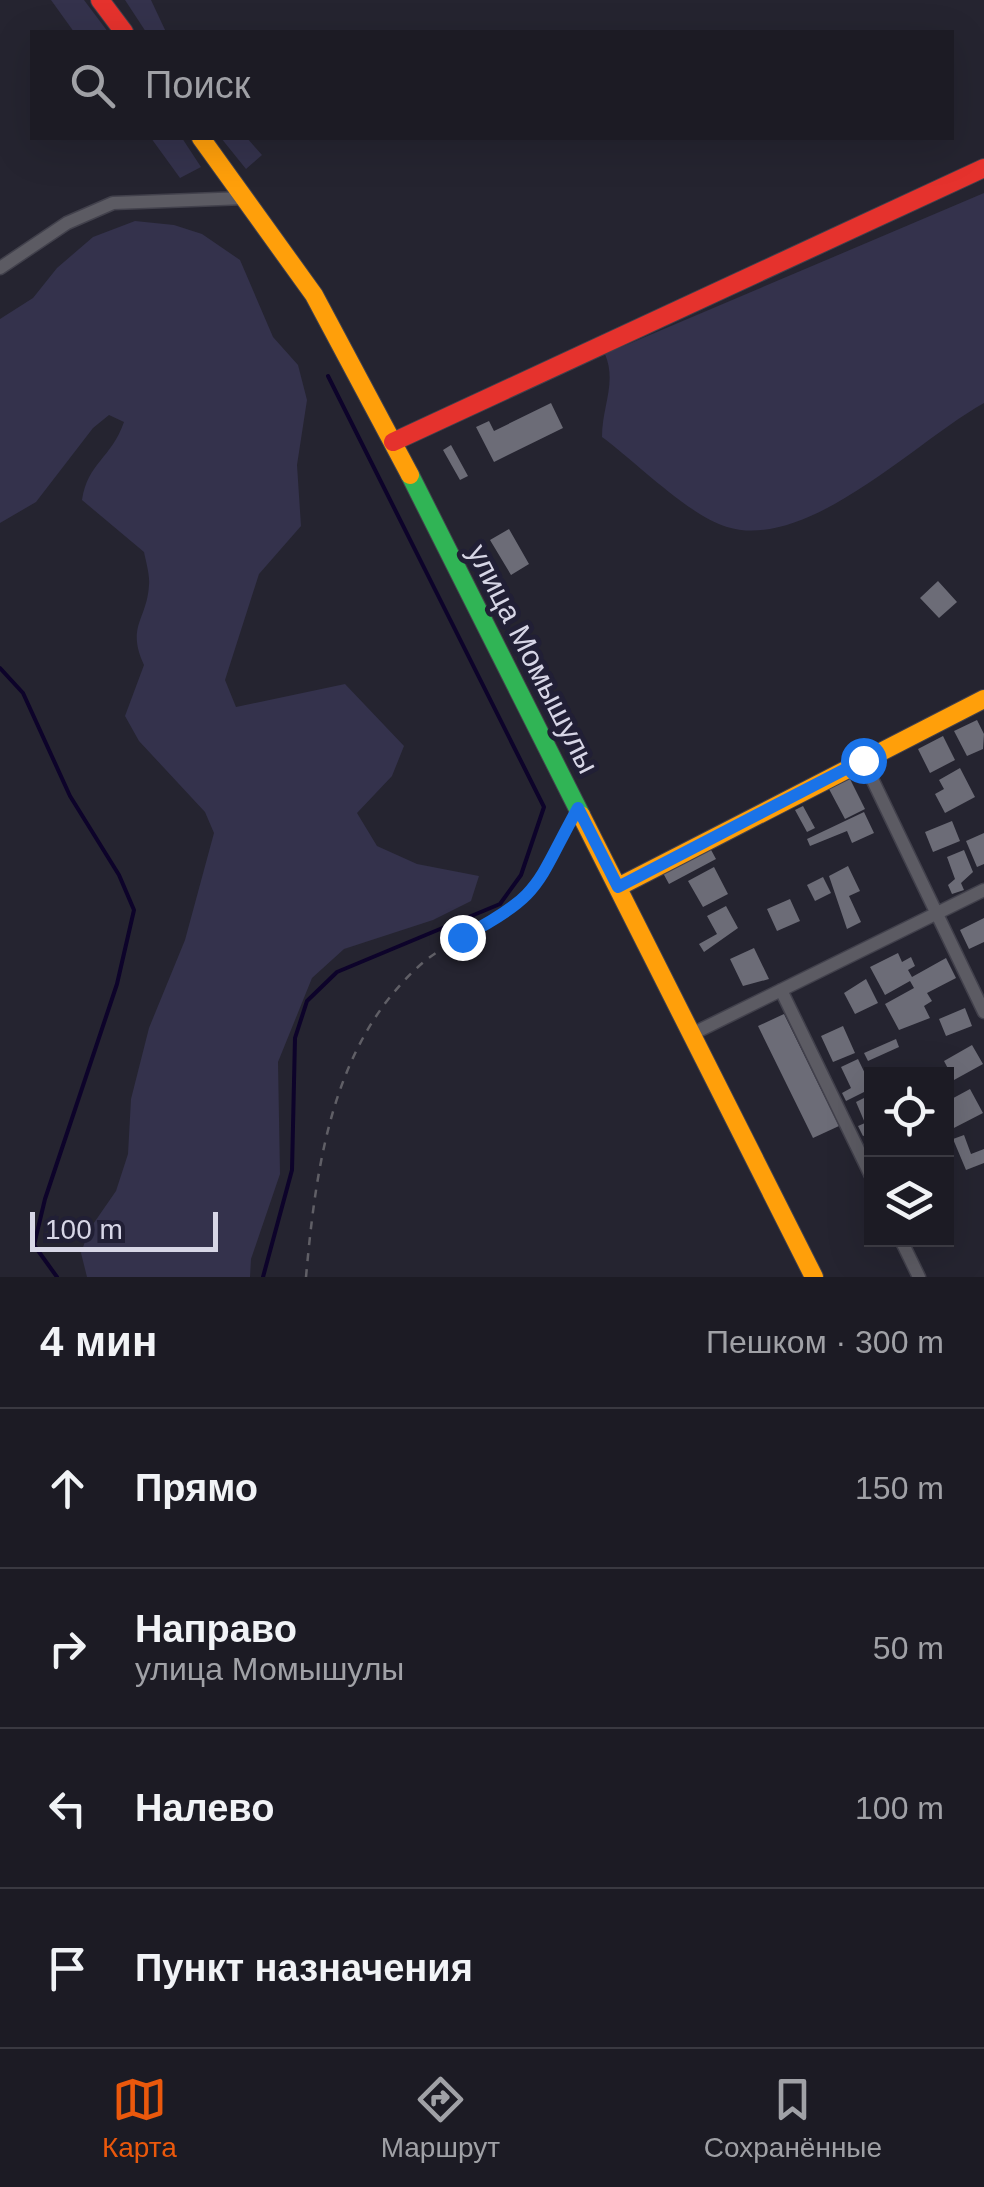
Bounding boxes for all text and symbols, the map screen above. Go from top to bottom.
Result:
search box [30,30,954,140]
icon: search [65,58,120,113]
text: Поиск [145,64,250,106]
street label: улица Момышулы [461,539,605,779]
route start [841,738,887,784]
route end [440,915,486,961]
map controls [864,1067,954,1247]
button: locate [864,1067,954,1157]
button: layers [864,1157,954,1247]
scale bar [30,1207,218,1252]
text: 100 m [45,1214,123,1245]
text: 4 мин [40,1318,157,1365]
text: Пешком · 300 m [706,1324,944,1360]
icon: ahead [40,1461,95,1516]
text: Прямо [135,1467,258,1509]
text: 150 m [855,1470,944,1506]
text: Направо [135,1608,297,1650]
icon: right [40,1621,95,1676]
text: 50 m [873,1630,944,1666]
text: улица Момышулы [135,1651,404,1687]
icon: left [40,1781,95,1836]
text: Налево [135,1787,274,1829]
text: 100 m [855,1790,944,1826]
icon: arrive [40,1941,95,1996]
text: Пункт назначения [135,1947,473,1989]
tab: Карта [102,2072,177,2164]
tab: Маршрут [381,2072,500,2164]
tab: Сохранённые [704,2072,882,2164]

